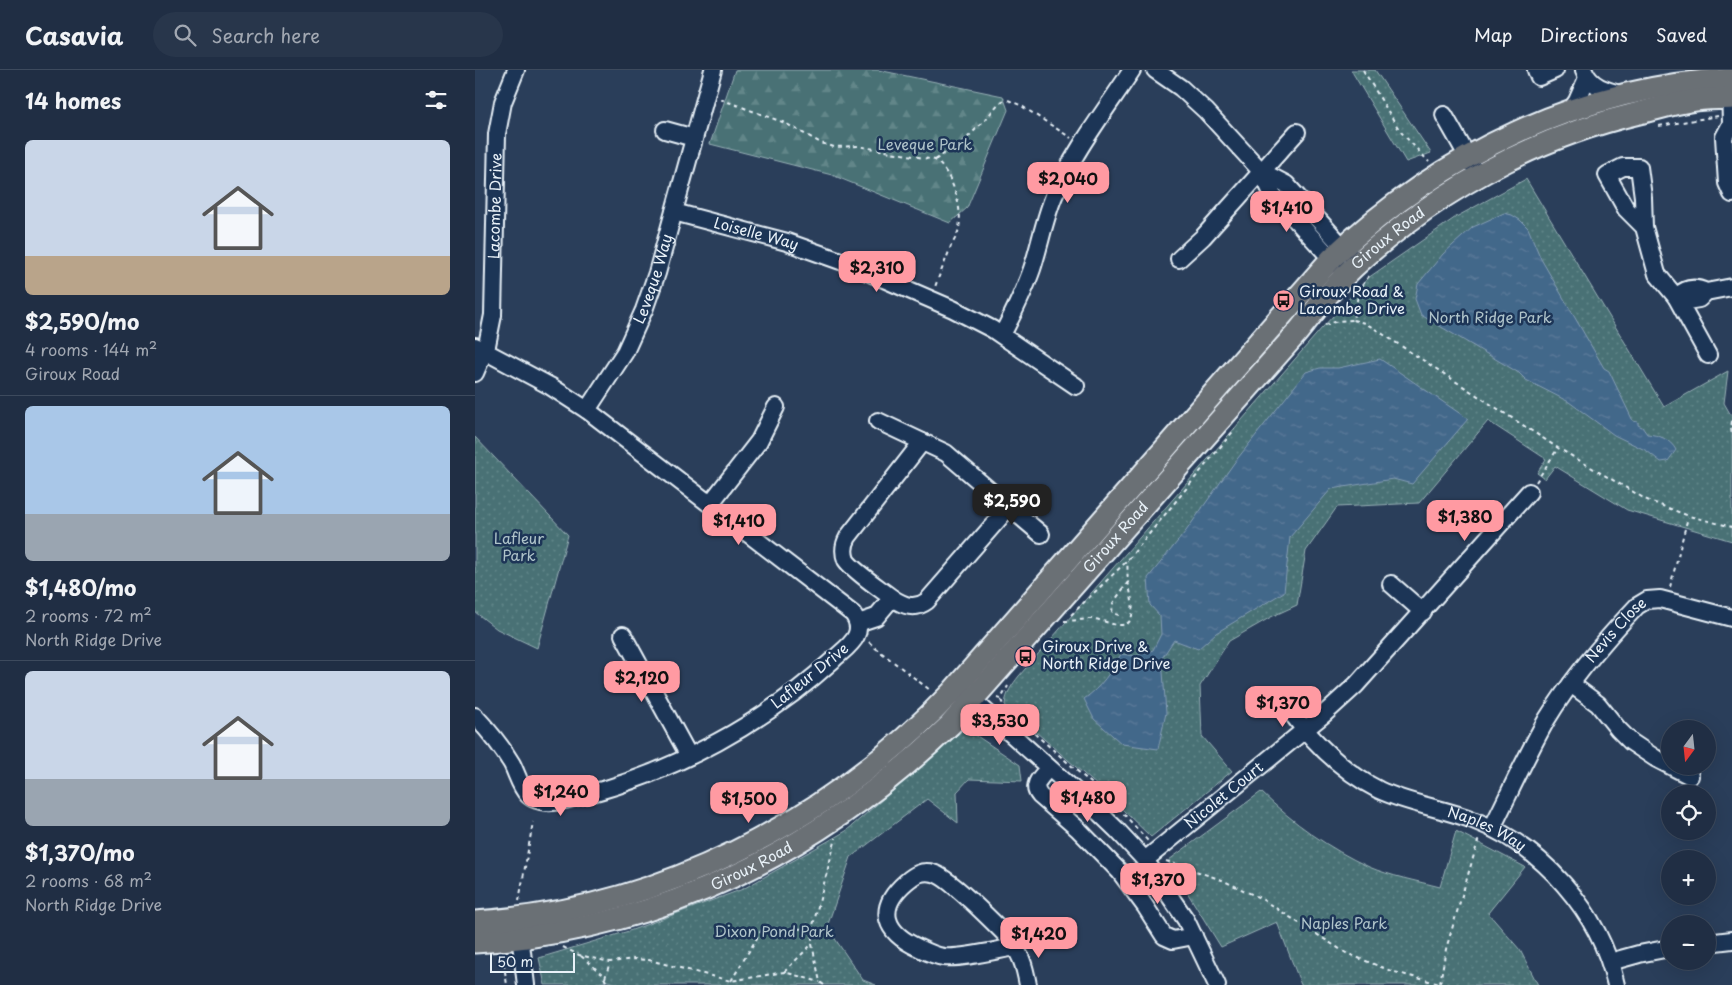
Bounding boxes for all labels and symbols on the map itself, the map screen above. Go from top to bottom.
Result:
park label: Leveque Park [878,132,972,155]
street label: Lacombe Drive [481,153,507,259]
pin: $2,040 [1027,162,1109,204]
pin: $1,410 [1246,190,1328,233]
street label: Giroux Road [1345,200,1429,274]
street label: Loiselle Way [711,210,802,255]
street label: Leveque Way [626,231,677,327]
pin: $2,310 [836,250,918,293]
place label: Giroux Road & Lacombe Drive [1299,279,1405,319]
bus stop icon: Giroux Road & Lacombe Drive [1271,289,1295,313]
park label: North Ridge Park [1428,305,1552,328]
pin: $2,590 [971,484,1053,526]
street label: Giroux Road [1077,495,1153,578]
pin: $1,380 [1424,500,1506,542]
pin: $1,410 [698,504,780,546]
park label: Lafleur Park [494,526,544,566]
street label: Nevis Close [1579,590,1650,667]
place label: Giroux Drive & North Ridge Drive [1042,634,1171,674]
street label: Lafleur Drive [765,636,853,713]
bus stop icon: Giroux Drive & North Ridge Drive [1014,644,1038,668]
pin: $2,120 [601,660,683,703]
pin: $1,370 [1242,686,1324,728]
pin: $3,530 [959,704,1041,746]
north arrow [1661,720,1716,775]
street label: Nicolet Court [1179,755,1268,834]
pin: $1,240 [520,774,602,817]
pin: $1,480 [1047,780,1129,823]
pin: $1,500 [708,782,790,824]
street label: Naples Way [1445,799,1532,856]
street label: Giroux Road [706,835,796,895]
pin: $1,370 [1117,862,1199,905]
park label: Naples Park [1301,911,1387,934]
pin: $1,420 [998,916,1080,959]
park label: Dixon Pond Park [714,919,834,942]
scale bar [490,950,575,973]

